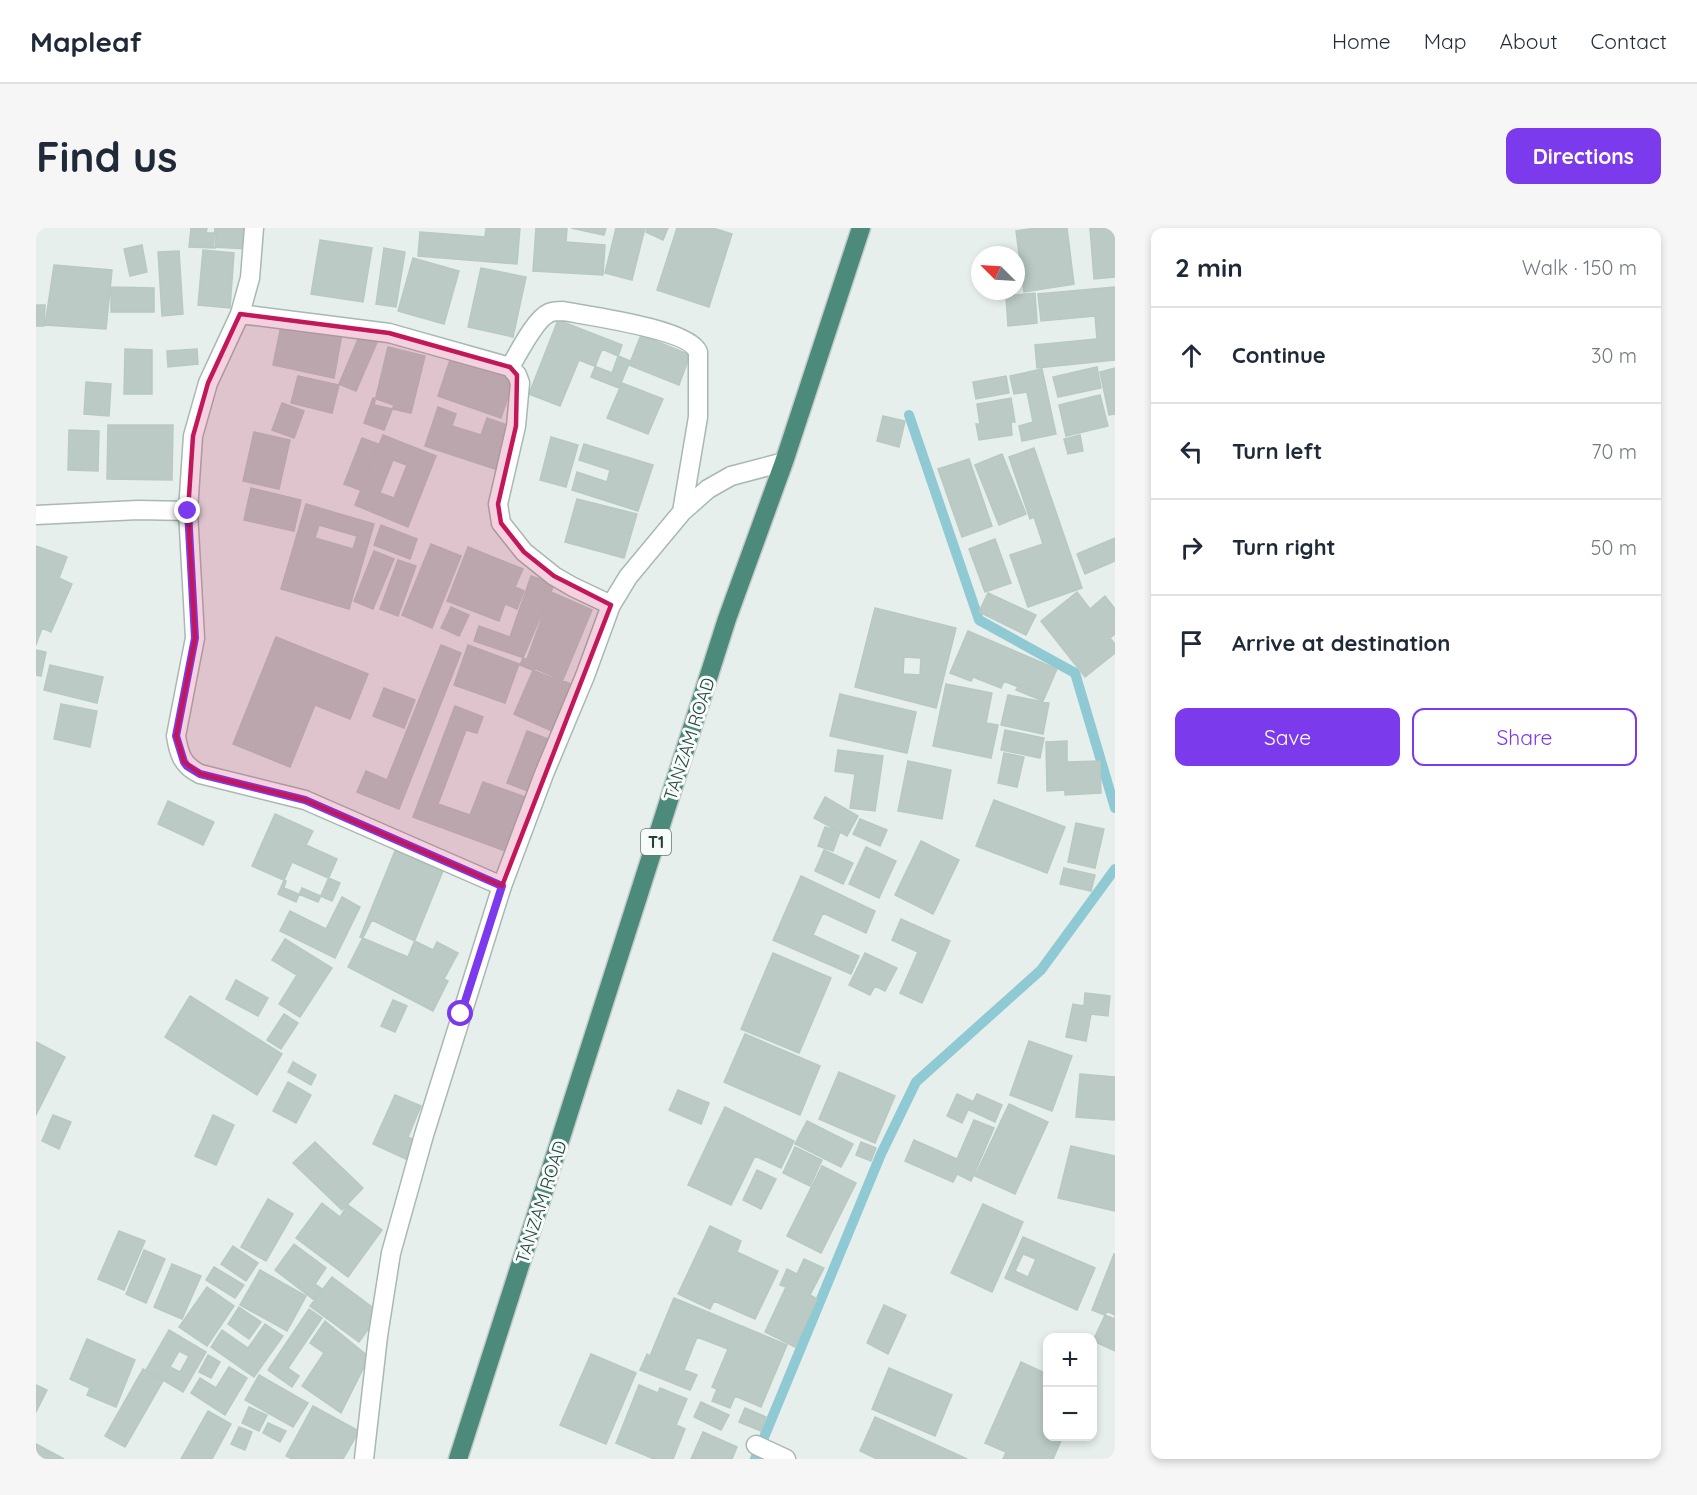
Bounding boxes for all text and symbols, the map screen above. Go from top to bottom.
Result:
text: Mapleaf [30,24,142,59]
text: Home [1332,28,1391,54]
text: Map [1424,28,1467,54]
text: About [1500,28,1558,54]
text: Contact [1591,28,1667,54]
button: Directions [1506,128,1661,184]
text: Find us [36,130,178,183]
north arrow [971,246,1025,300]
text: 2 min [1175,251,1243,284]
text: Walk · 150 m [1522,255,1637,280]
icon: ahead [1175,339,1208,372]
text: Continue [1232,341,1326,369]
text: 30 m [1591,343,1637,368]
icon: left [1175,435,1208,468]
text: Turn left [1232,437,1322,465]
text: 70 m [1591,439,1637,464]
route end [174,497,200,523]
icon: right [1175,531,1208,564]
text: Turn right [1232,533,1336,561]
text: 50 m [1591,535,1637,560]
icon: arrive [1175,627,1208,660]
text: Arrive at destination [1232,629,1450,657]
street label: TANZAM ROAD [658,675,720,803]
button: Save [1175,708,1400,766]
button: Share [1412,708,1637,766]
road number: T1 [641,829,671,855]
route start [447,1000,473,1026]
street label: TANZAM ROAD [510,1138,572,1266]
map controls [1043,1333,1097,1441]
button: + [1043,1333,1097,1387]
button: − [1043,1387,1097,1441]

